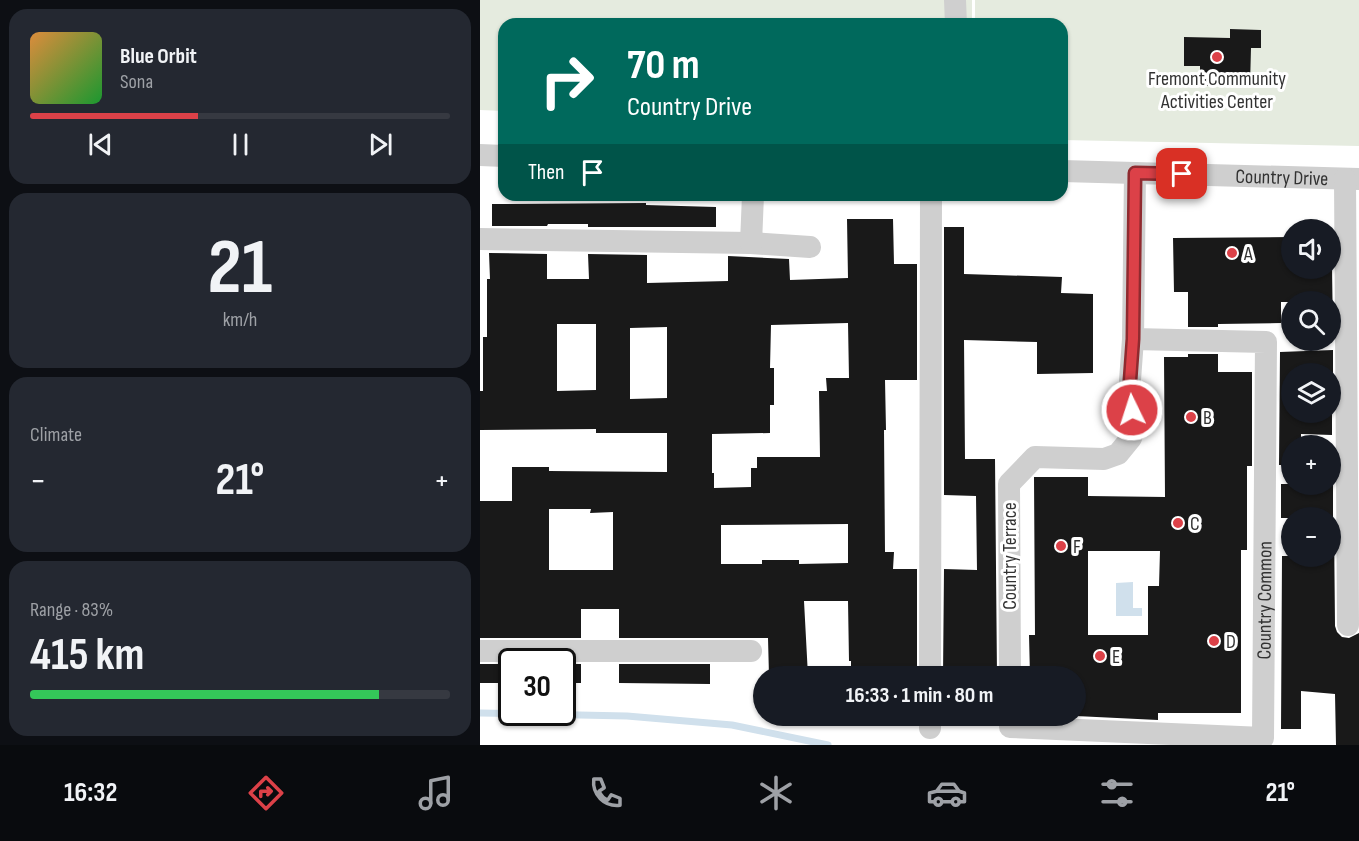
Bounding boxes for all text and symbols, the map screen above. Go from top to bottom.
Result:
text: 70 m [627,40,700,91]
icon: right [528,42,606,120]
text: Blue Orbit [120,43,197,70]
marker: Fremont Community Activities Center [1210,50,1224,64]
place label: Fremont Community Activities Center [1148,67,1286,114]
text: Sona [120,70,153,94]
text: Country Drive [627,91,752,123]
icon: previous [84,128,117,161]
icon: pause [224,128,257,161]
icon: next [364,128,397,161]
pin [1156,148,1207,199]
icon: arrive [576,156,609,189]
icon: arrive [1165,157,1198,190]
text: Then [528,159,564,186]
street label: Country Drive [1235,165,1329,191]
map controls [1281,219,1341,567]
button: sound [1281,219,1341,279]
text: 21 [208,222,272,315]
place label: A [1243,242,1253,266]
marker: A [1225,246,1239,260]
button: search [1281,291,1341,351]
text: km/h [223,308,257,332]
button: layers [1281,363,1341,423]
position arrow [1100,378,1164,442]
place label: B [1203,406,1212,430]
marker: B [1184,410,1198,424]
text: Climate [30,423,82,447]
button: + [1281,435,1341,495]
text: 21° [216,453,264,508]
text: − [30,461,46,501]
text: + [434,461,450,501]
street label: Country Terrace [998,502,1022,610]
button: − [1281,507,1341,567]
place label: C [1190,512,1200,536]
marker: C [1171,516,1185,530]
place label: F [1073,535,1081,559]
marker: F [1054,539,1068,553]
street label: Country Common [1253,541,1277,659]
text: Range · 83% [30,598,113,622]
text: 415 km [30,628,144,683]
place label: D [1226,630,1236,654]
marker: D [1207,634,1221,648]
place label: E [1112,645,1120,669]
speed limit sign: 30 [498,648,576,726]
marker: E [1093,649,1107,663]
text: 16:33 · 1 min · 80 m [846,682,993,709]
icon: directions [245,772,287,814]
icon: music [415,772,457,814]
icon: phone [585,772,627,814]
icon: climate [755,772,797,814]
icon: car [926,772,968,814]
icon: filters [1096,772,1138,814]
text: 16:32 [64,777,117,809]
text: 21° [1266,777,1295,809]

